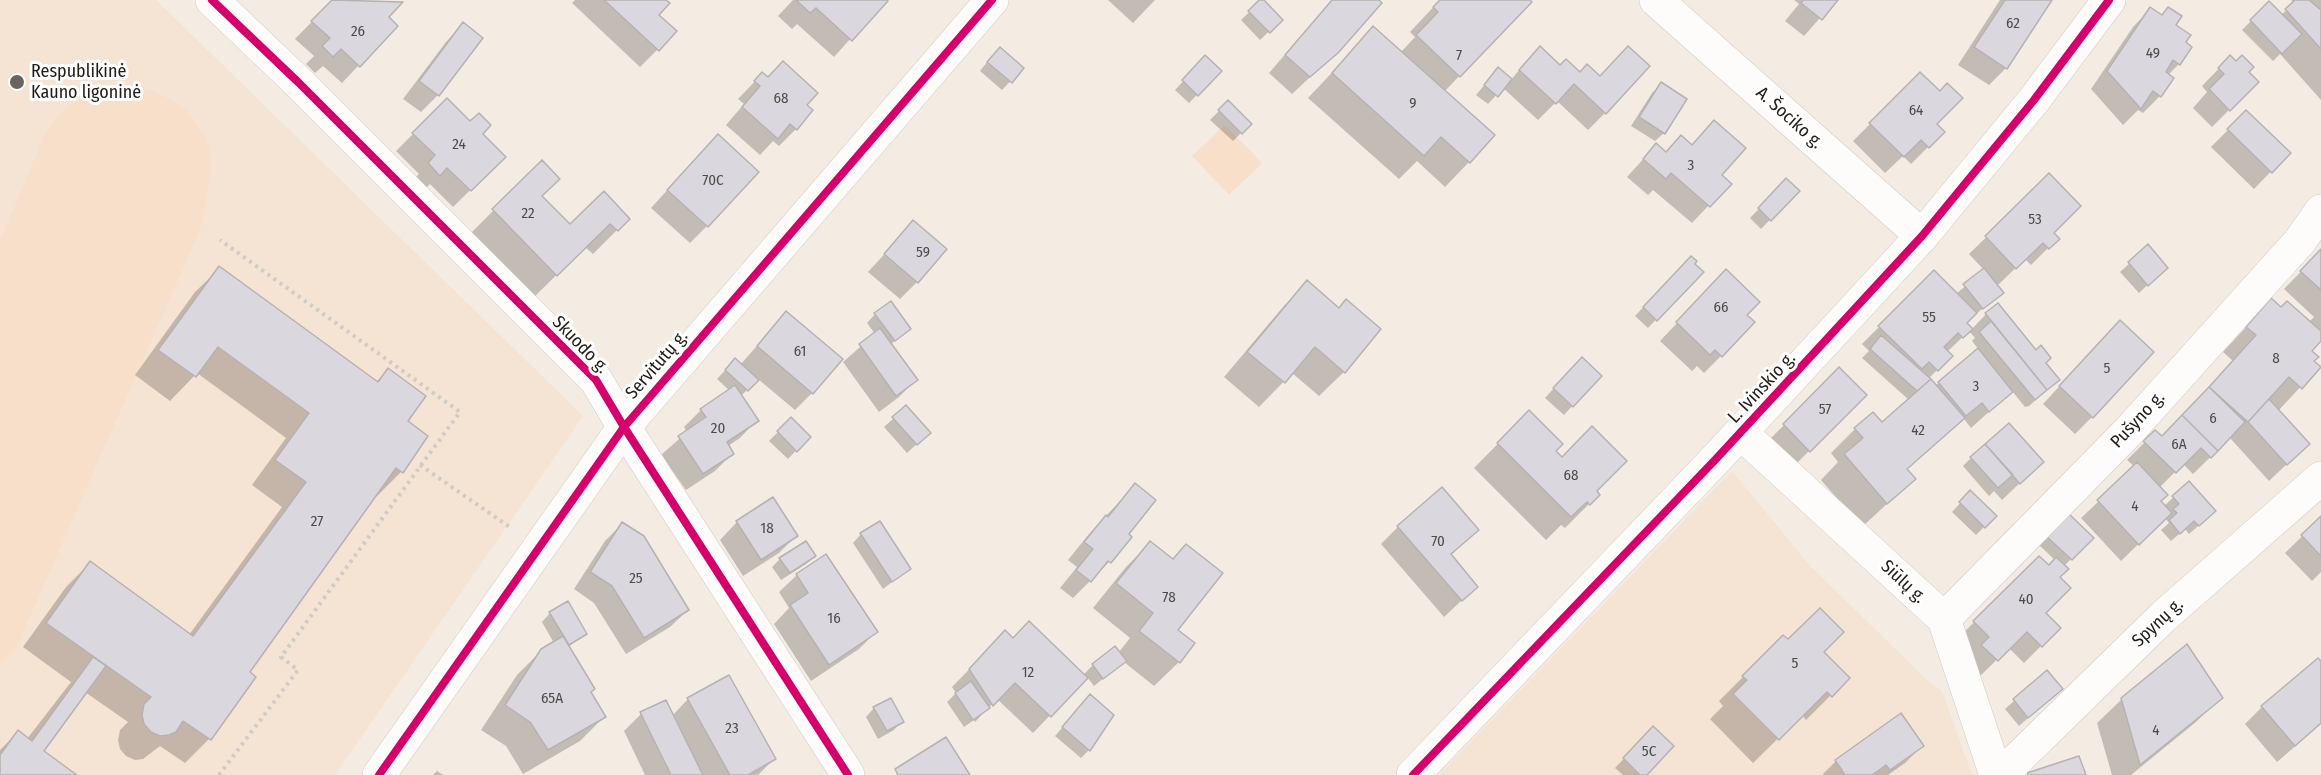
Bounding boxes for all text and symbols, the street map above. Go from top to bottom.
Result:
house number: 62 [2006,15,2020,33]
house number: 26 [351,23,365,41]
house number: 49 [2146,45,2160,63]
house number: 7 [1456,47,1462,65]
place label: Respublikinė Kauno ligoninė [31,61,141,104]
marker: Respublikinė Kauno ligoninė [8,73,26,91]
street label: A. Šociko g. [1751,82,1827,154]
house number: 68 [774,90,788,108]
house number: 9 [1409,95,1417,113]
house number: 64 [1909,102,1923,120]
house number: 24 [452,136,466,154]
house number: 3 [1688,157,1694,175]
house number: 70C [702,172,724,190]
house number: 22 [521,205,535,223]
house number: 53 [2028,211,2042,229]
house number: 59 [916,244,930,262]
house number: 66 [1714,299,1728,317]
house number: 55 [1922,309,1936,327]
street label: Skuodo g. [547,312,613,378]
street label: Servitutų g. [621,326,693,404]
house number: 61 [794,343,806,361]
street label: L. Ivinskio g. [1724,348,1800,428]
house number: 8 [2272,350,2280,368]
house number: 5 [2104,360,2110,378]
house number: 3 [1973,378,1979,396]
street label: Pušyno g. [2106,387,2170,453]
house number: 57 [1819,401,1831,419]
house number: 6 [2209,410,2217,428]
house number: 20 [711,420,725,438]
house number: 42 [1911,422,1925,440]
house number: 6A [2171,436,2187,454]
house number: 68 [1564,467,1578,485]
house number: 4 [2131,498,2139,516]
house number: 27 [311,513,323,531]
house number: 18 [760,520,774,538]
house number: 70 [1431,533,1445,551]
street label: Siūlų g. [1876,556,1930,608]
house number: 25 [629,570,643,588]
house number: 78 [1162,589,1176,607]
house number: 40 [2018,591,2034,609]
street label: Spynų g. [2128,594,2188,652]
house number: 16 [827,610,841,628]
house number: 5 [1792,655,1798,673]
house number: 12 [1022,664,1034,682]
house number: 65A [541,690,563,708]
house number: 23 [725,720,739,738]
house number: 4 [2152,722,2160,740]
house number: 5C [1642,743,1656,761]

